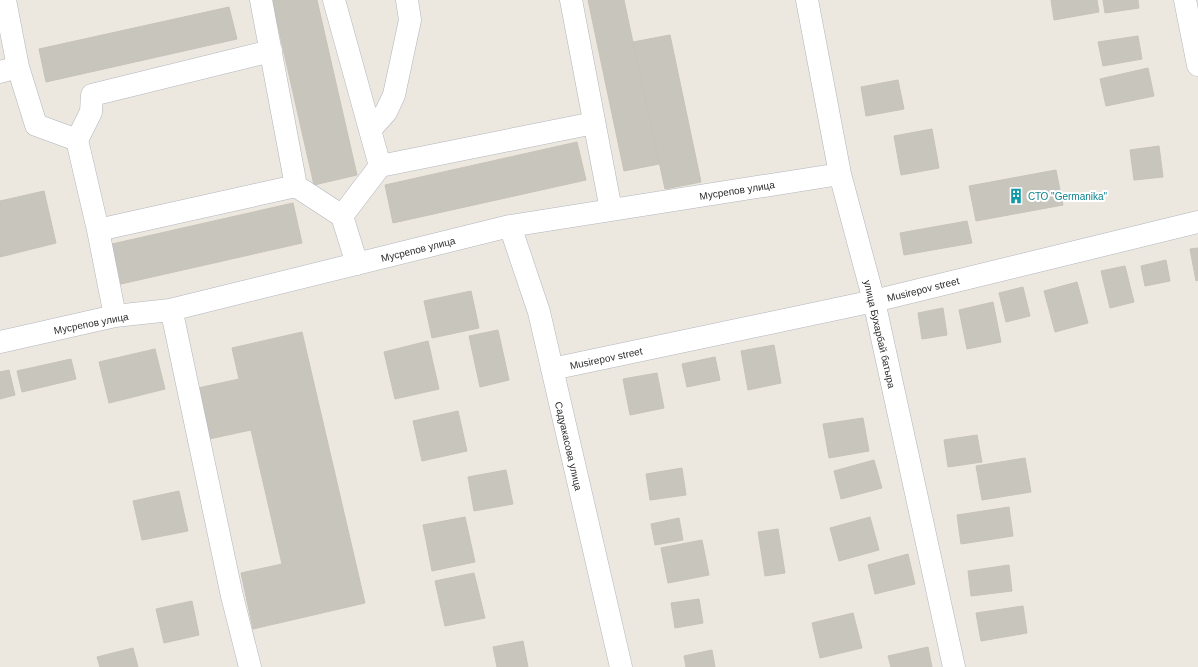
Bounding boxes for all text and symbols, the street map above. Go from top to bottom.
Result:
street label: Мусрепов улица [699,179,776,202]
building icon: СТО "Germanika" [1007,187,1025,205]
place label: СТО "Germanika" [1028,191,1108,202]
street label: Мусрепов улица [380,235,457,264]
street label: Musirepov street [886,275,961,304]
street label: улица Бухарбай батыра [862,279,897,390]
street label: Мусрепов улица [53,311,130,336]
street label: Musirepov street [569,345,644,372]
street label: Садуакасова улица [553,401,584,492]

